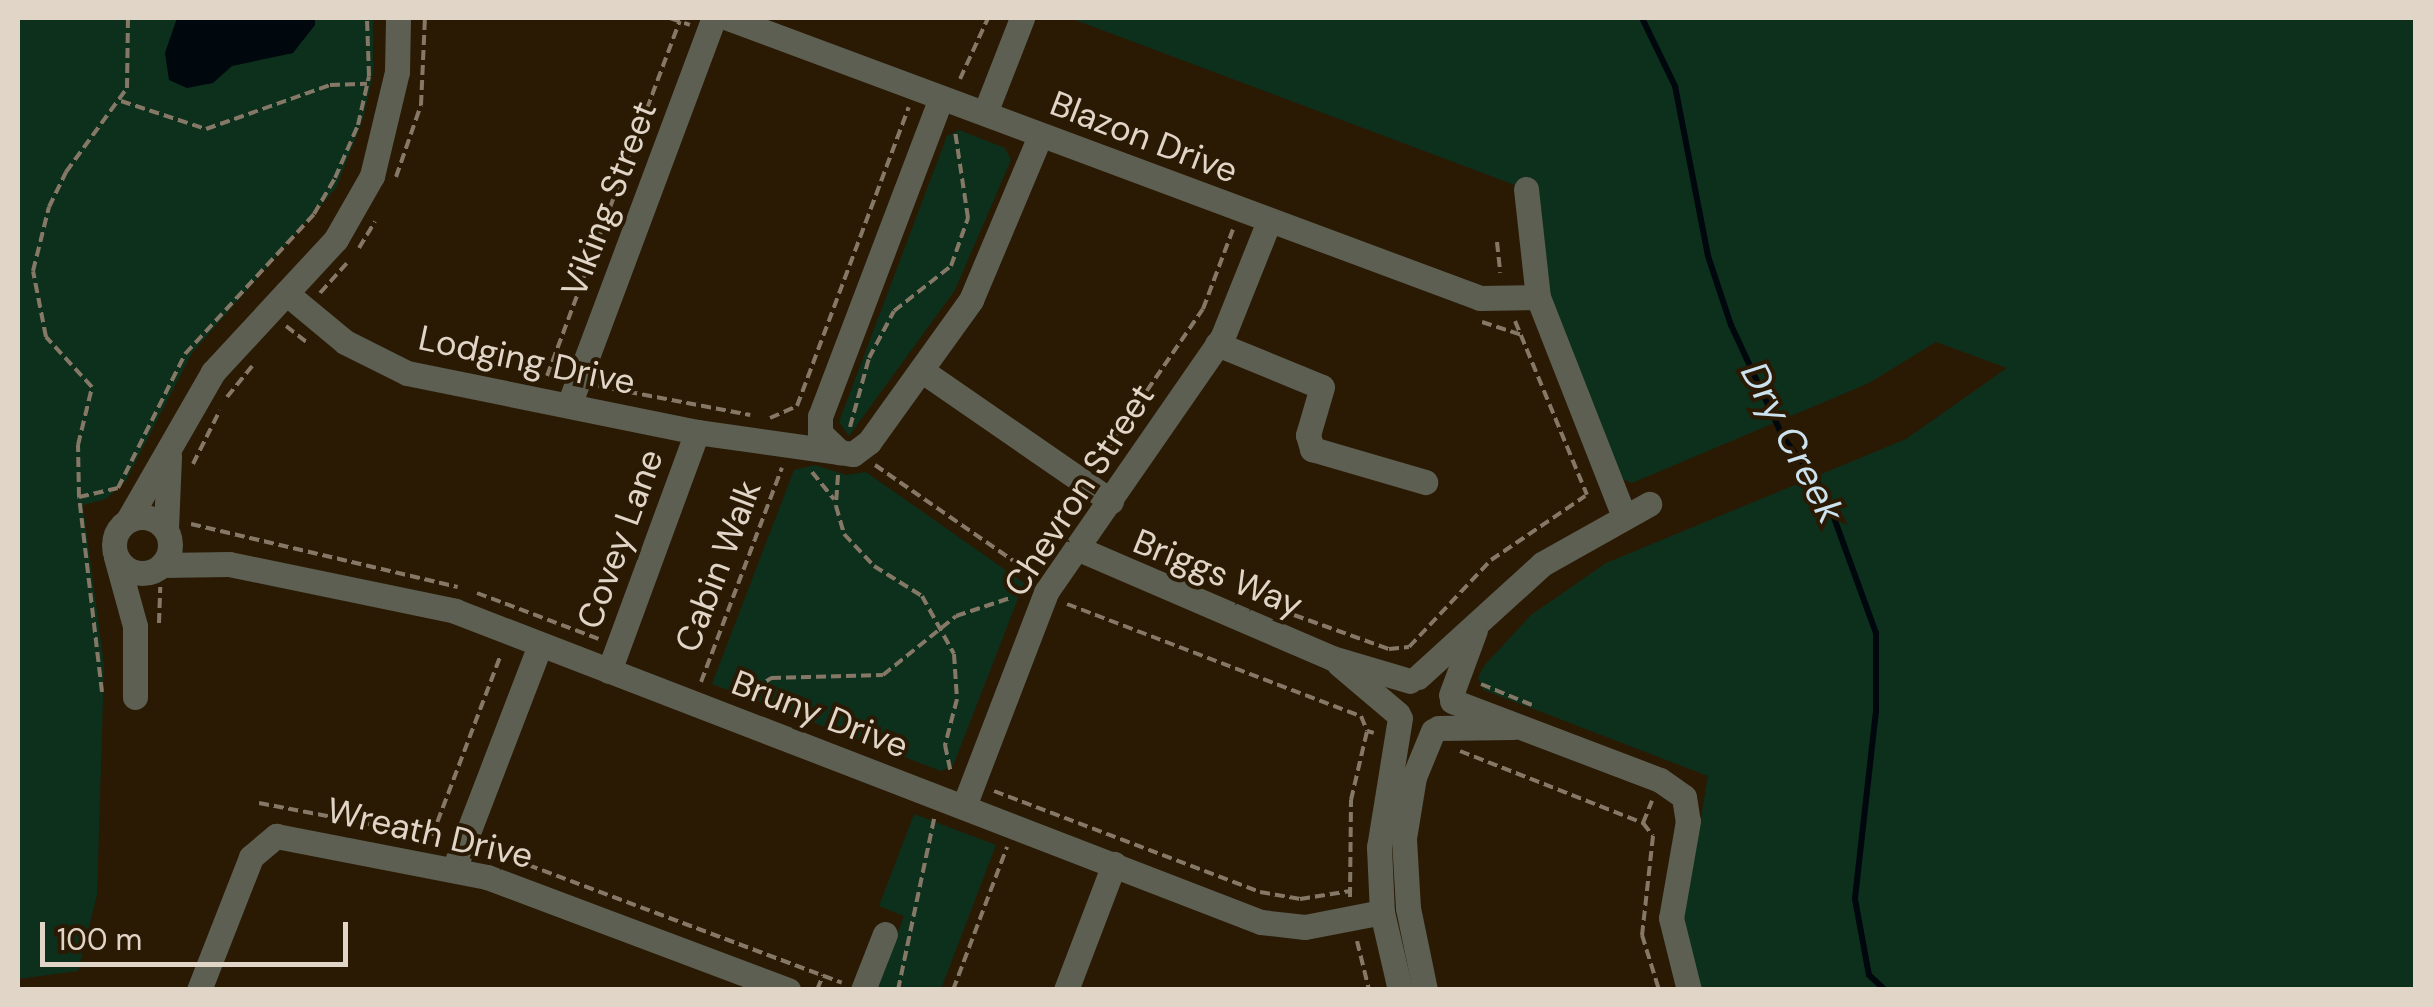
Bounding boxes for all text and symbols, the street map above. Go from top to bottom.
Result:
street label: Blazon Drive [1045,82,1243,192]
street label: Viking Street [552,95,666,303]
street label: Lodging Drive [415,317,639,403]
water label: Dry Creek [1731,355,1853,531]
street label: Chevron Street [995,376,1163,604]
street label: Covey Lane [568,444,672,634]
street label: Cabin Walk [666,474,770,658]
street label: Briggs Way [1127,520,1309,626]
street label: Bruny Drive [726,661,914,767]
street label: Wreath Drive [323,789,537,877]
scale bar [45,902,352,964]
text: 100 m [57,920,142,959]

